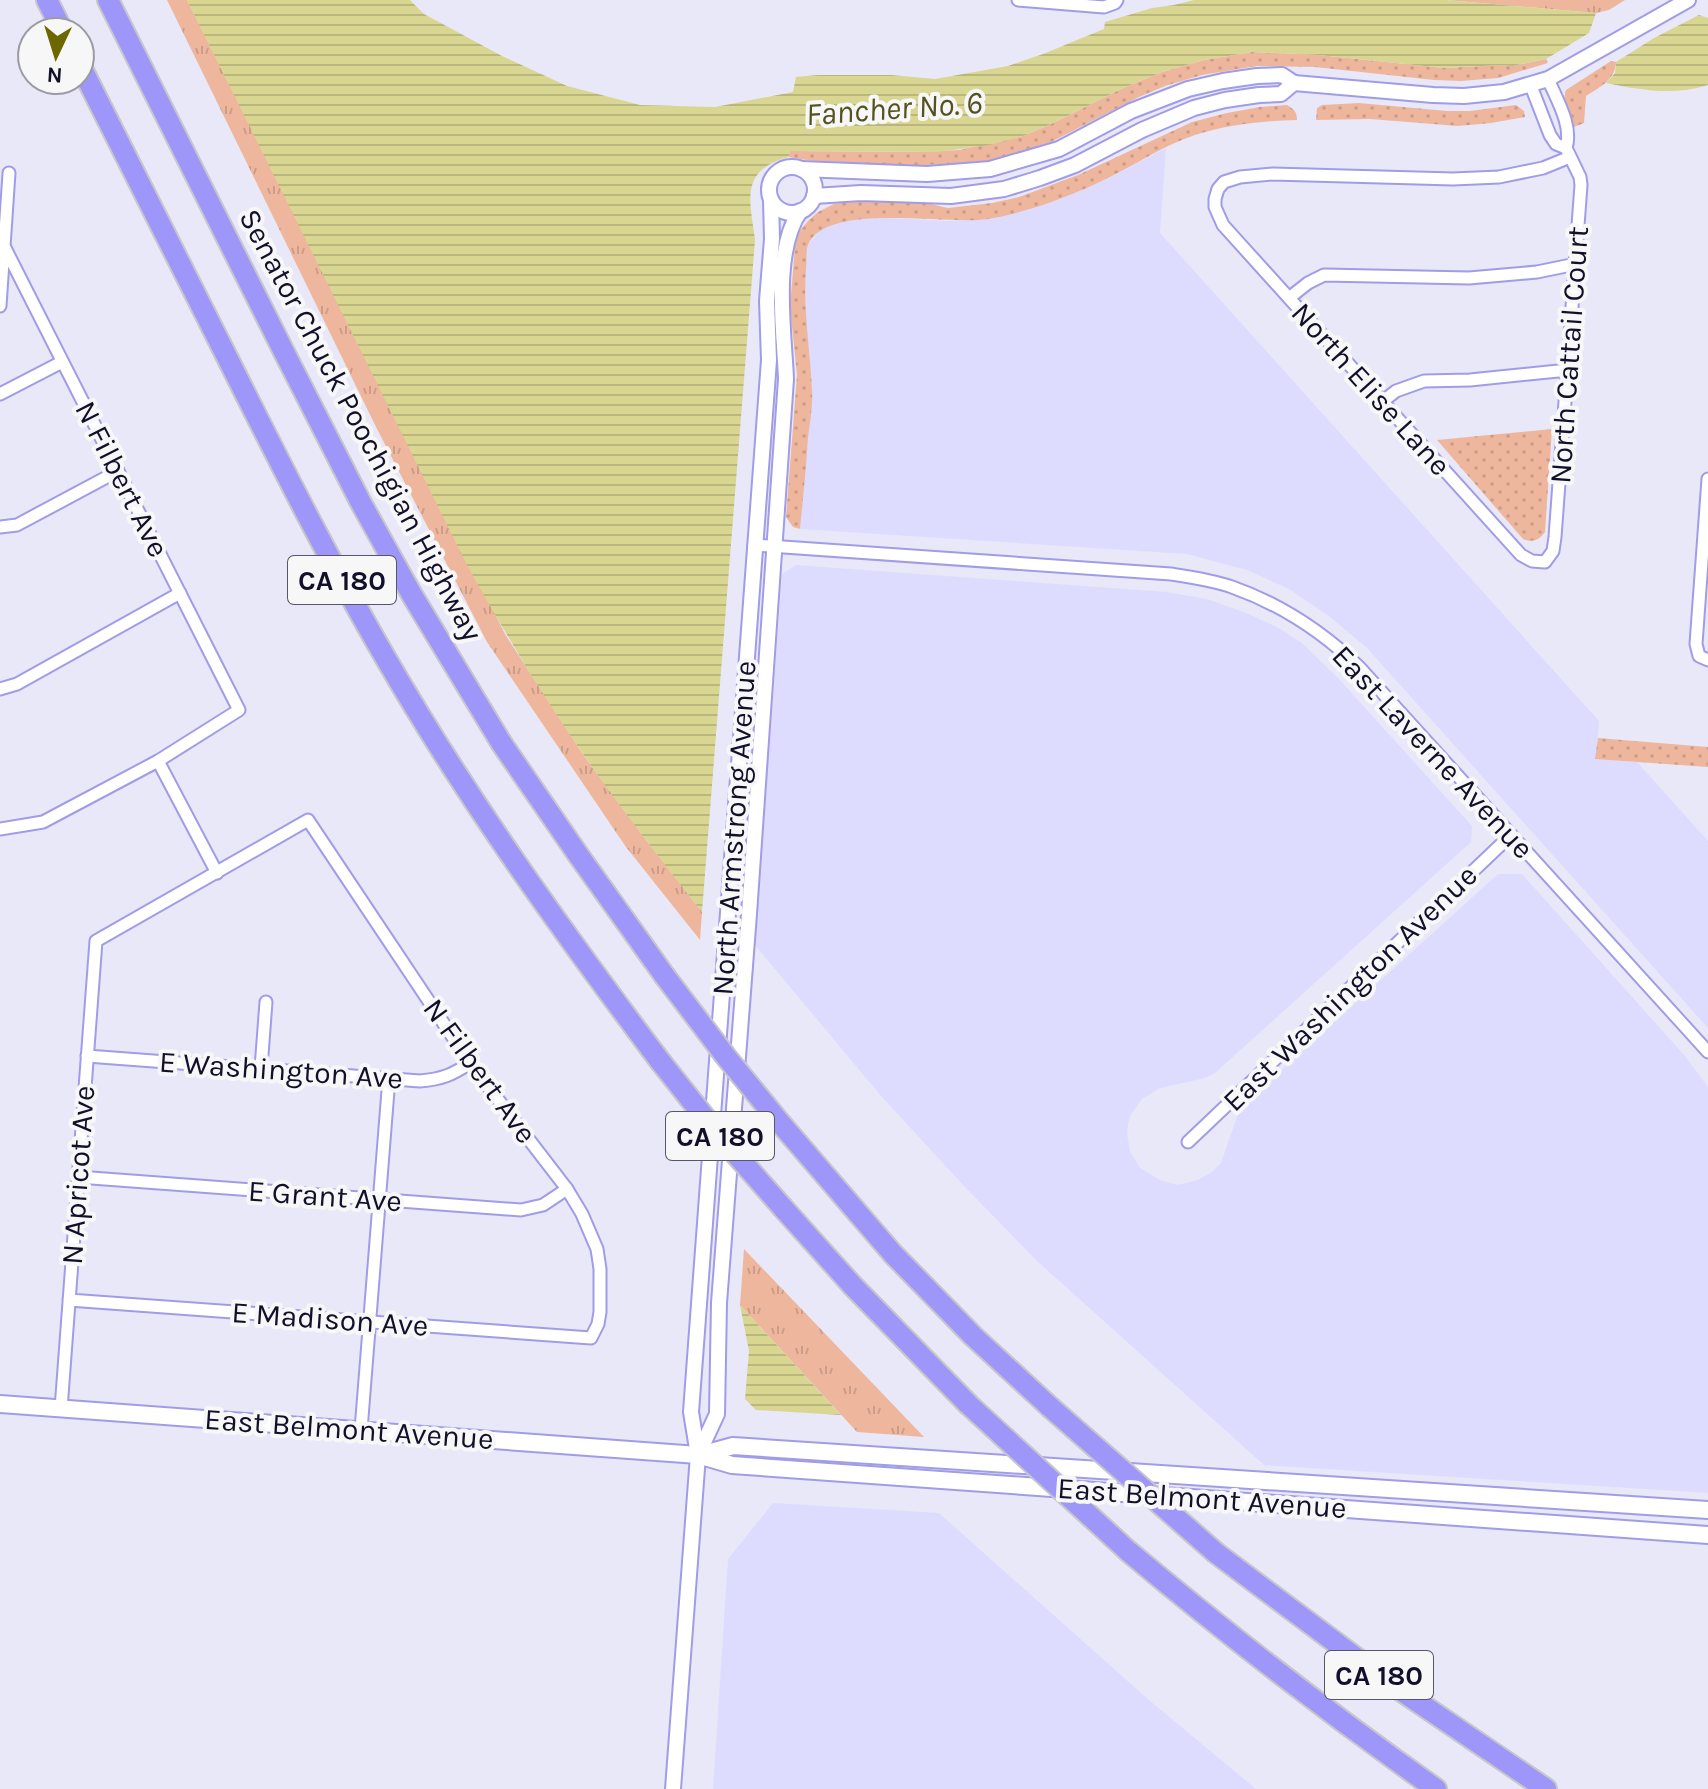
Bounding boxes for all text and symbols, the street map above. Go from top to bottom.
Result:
north arrow [16,16,96,96]
text: N [46,61,63,88]
water label: Fancher No. 6 [805,84,984,133]
street label: Senator Chuck Poochigian Highway [232,203,490,647]
street label: North Cattail Court [1542,225,1596,485]
street label: North Elise Lane [1284,295,1458,483]
street label: N Filbert Ave [67,395,177,563]
road number: CA 180 [288,556,396,604]
street label: East Laverne Avenue [1325,638,1541,866]
street label: North Armstrong Avenue [704,659,764,997]
street label: East Washington Avenue [1215,857,1485,1119]
street label: N Filbert Ave [415,992,545,1150]
street label: E Washington Ave [158,1044,404,1096]
street label: N Apricot Ave [54,1084,102,1266]
road number: CA 180 [666,1112,774,1160]
street label: E Grant Ave [247,1173,403,1219]
street label: E Madison Ave [230,1294,430,1344]
street label: East Belmont Avenue [203,1401,495,1457]
street label: East Belmont Avenue [1056,1470,1348,1526]
road number: CA 180 [1325,1651,1433,1699]

